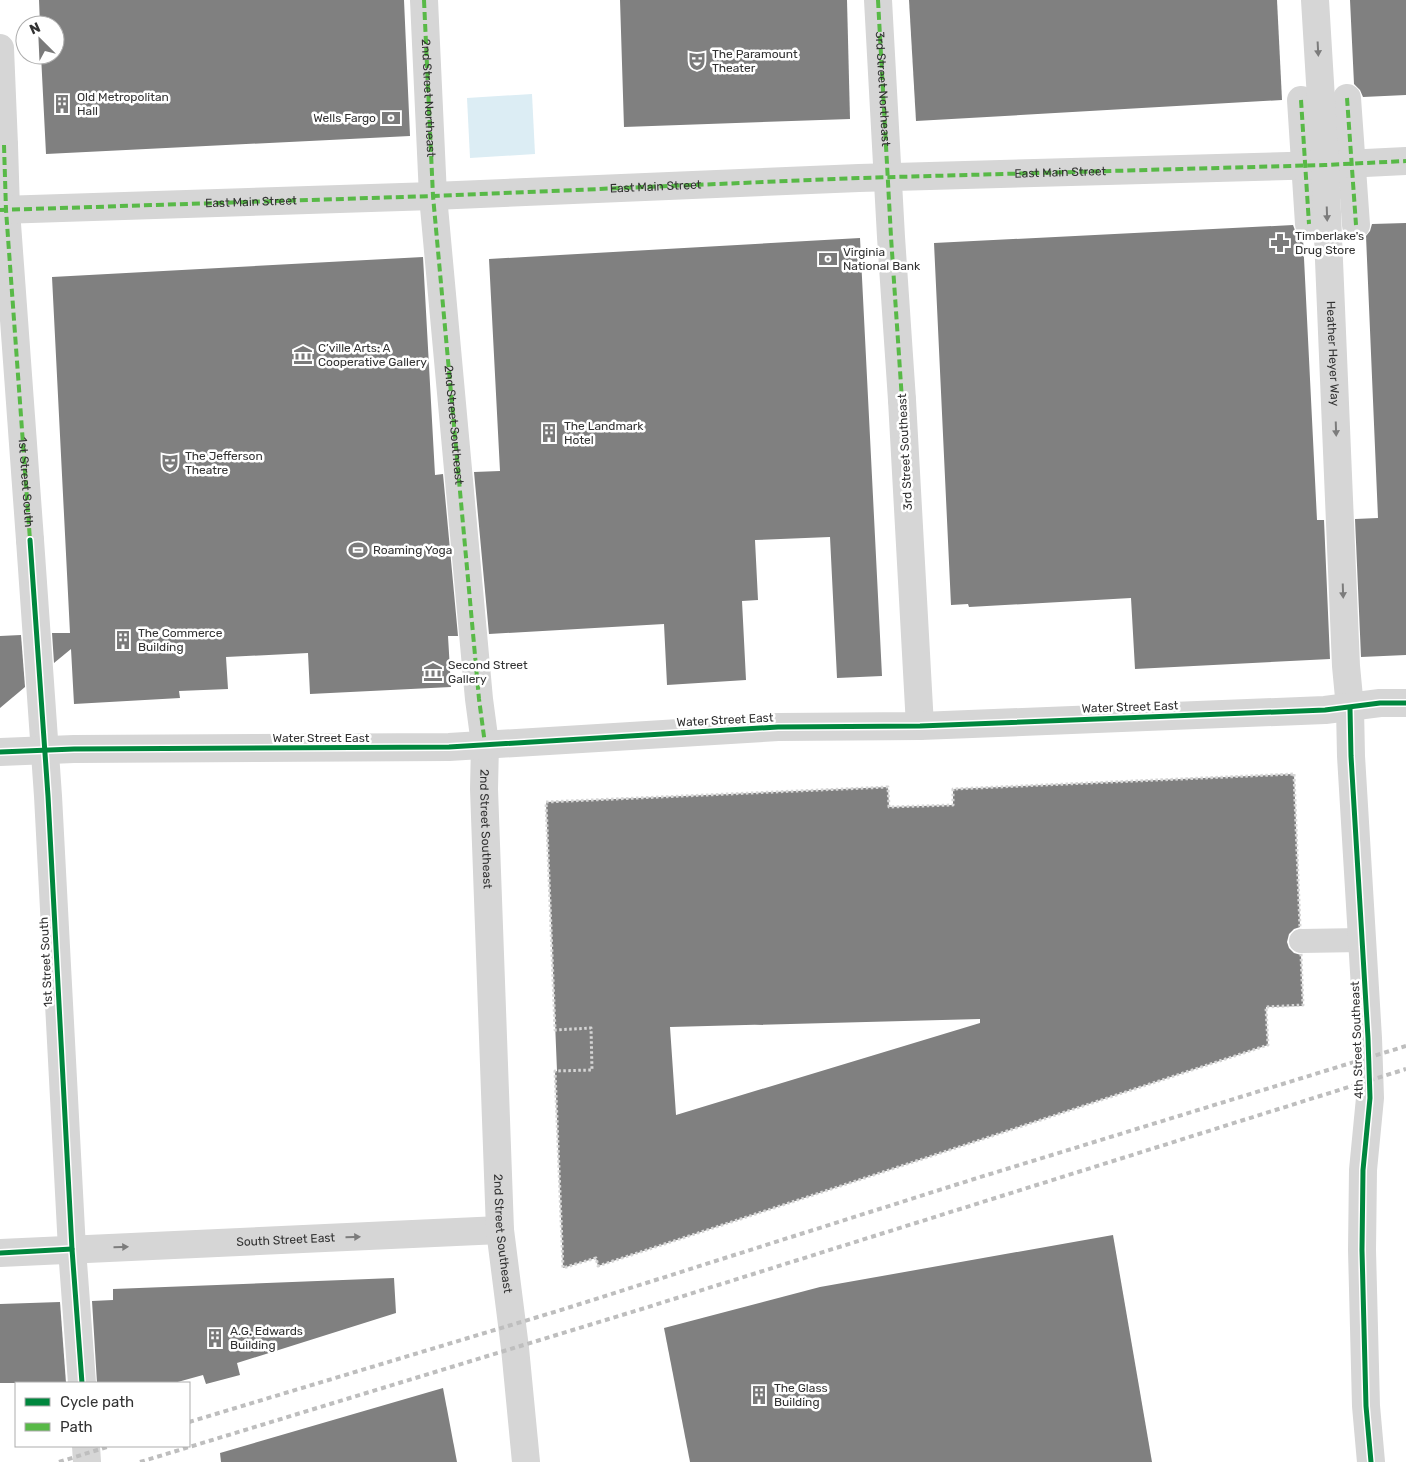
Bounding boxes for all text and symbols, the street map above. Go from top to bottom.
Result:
north arrow [15,15,65,65]
text: N [27,19,43,38]
street label: 3rd Street Northeast [873,31,893,147]
street label: 2nd Street Northeast [419,39,438,158]
one-way arrow [1315,41,1323,57]
place label: The Paramount Theater [712,47,798,75]
theatre icon: The Paramount Theater [686,50,708,72]
place label: Old Metropolitan Hall [77,90,169,118]
building icon: Old Metropolitan Hall [51,93,73,115]
bank icon: Wells Fargo [380,107,402,129]
place label: Wells Fargo [313,111,376,125]
street label: East Main Street [1014,164,1107,181]
street label: East Main Street [609,178,702,196]
street label: East Main Street [205,193,297,210]
one-way arrow [1324,206,1332,222]
place label: Timberlake's Drug Store [1295,229,1364,257]
pharmacy icon: Timberlake's Drug Store [1269,232,1291,254]
place label: Virginia National Bank [843,245,921,273]
bank icon: Virginia National Bank [817,248,839,270]
street label: Heather Heyer Way [1324,300,1342,407]
place label: C’ville Arts: A Cooperative Gallery [318,341,427,369]
museum icon: C’ville Arts: A Cooperative Gallery [292,344,314,366]
street label: 2nd Street Southeast [441,364,466,485]
street label: 3rd Street Southeast [895,393,915,511]
place label: The Landmark Hotel [564,419,644,447]
one-way arrow [1332,421,1340,437]
building icon: The Landmark Hotel [538,422,560,444]
street label: 1st Street South [16,437,36,528]
place label: The Jefferson Theatre [185,449,263,477]
theatre icon: The Jefferson Theatre [159,452,181,474]
sports icon: Roaming Yoga [347,539,369,561]
place label: Roaming Yoga [373,543,452,557]
one-way arrow [1339,584,1347,600]
place label: The Commerce Building [138,626,223,654]
building icon: The Commerce Building [112,629,134,651]
place label: Second Street Gallery [448,658,528,686]
museum icon: Second Street Gallery [422,661,444,683]
street label: Water Street East [1081,698,1179,716]
street label: Water Street East [676,710,774,730]
street label: Water Street East [273,731,370,745]
street label: 2nd Street Southeast [477,769,495,889]
street label: 1st Street South [37,917,55,1007]
street label: 4th Street Southeast [1348,981,1366,1099]
street label: 2nd Street Southeast [491,1174,515,1294]
street label: South Street East [236,1231,336,1249]
one-way arrow [345,1232,361,1240]
one-way arrow [113,1242,129,1250]
place label: A.G. Edwards Building [230,1324,303,1352]
building icon: A.G. Edwards Building [204,1327,226,1349]
place label: The Glass Building [774,1381,828,1409]
legend [15,1382,190,1447]
building icon: The Glass Building [748,1384,770,1406]
text: Cycle path [60,1393,134,1411]
text: Path [60,1418,93,1436]

